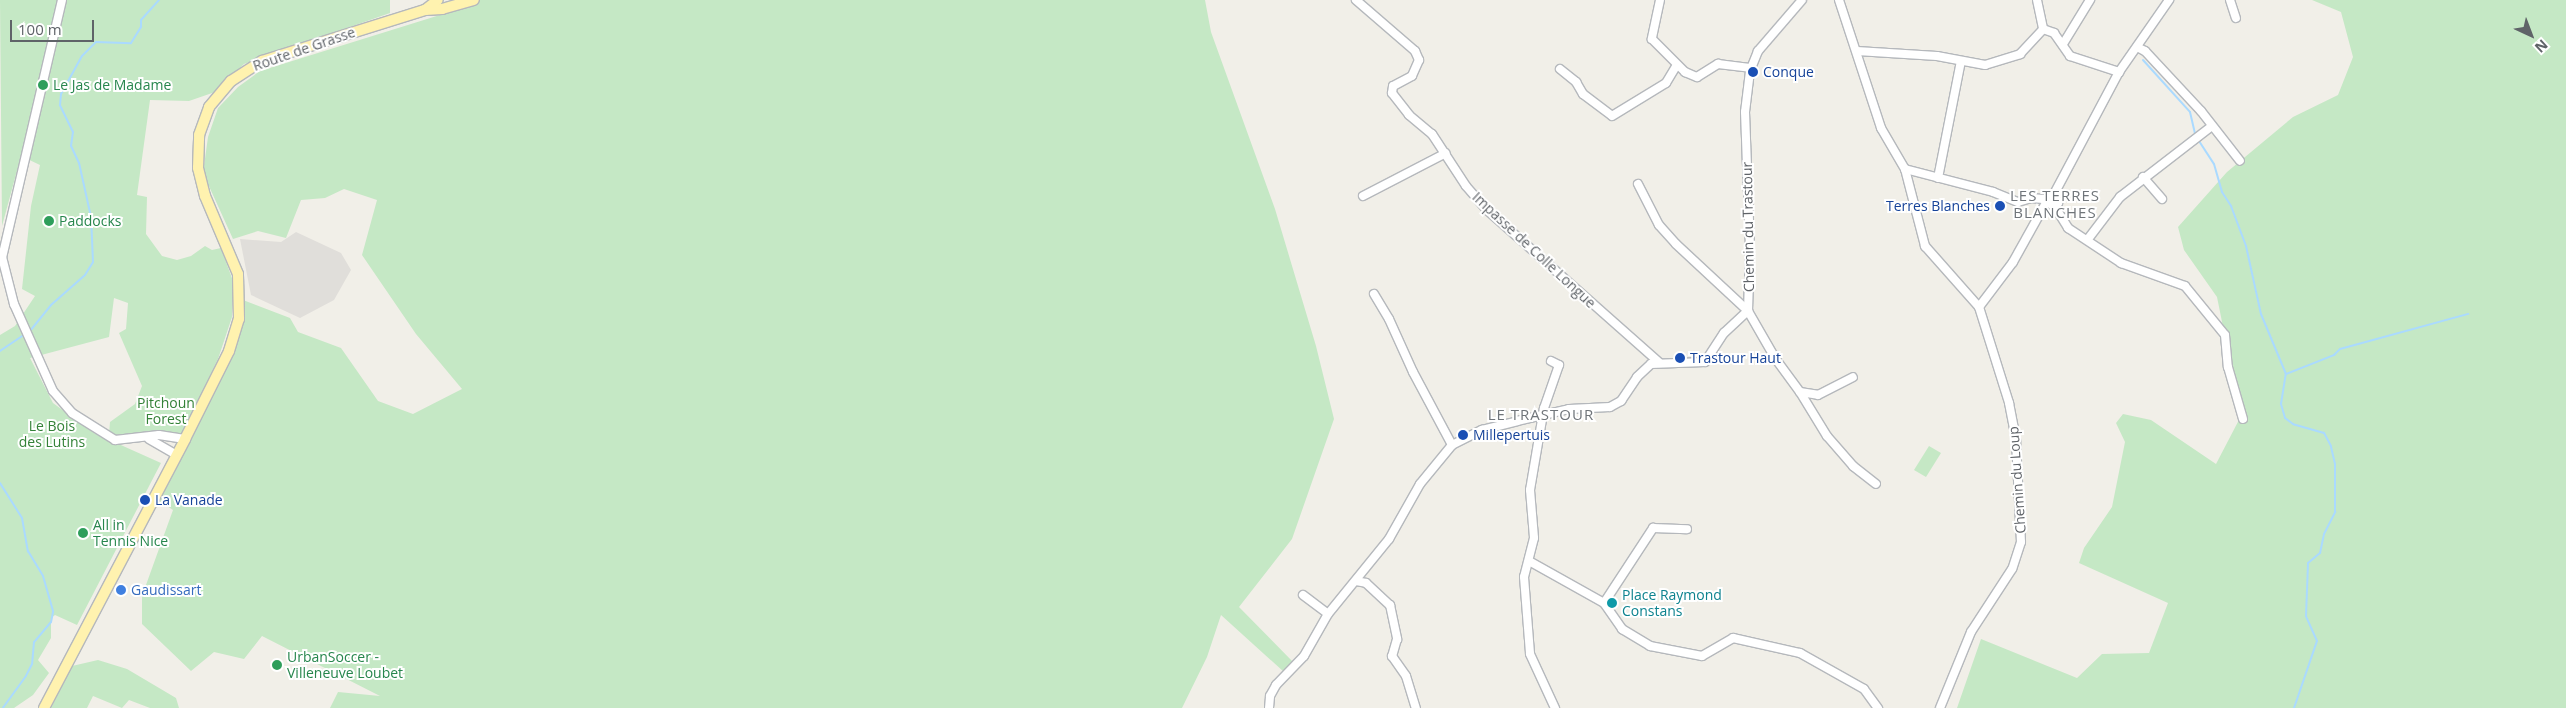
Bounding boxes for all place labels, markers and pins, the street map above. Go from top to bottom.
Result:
place label: Conque [1763,64,1814,80]
marker: Conque [1747,66,1759,78]
place label: Le Jas de Madame [53,77,171,93]
marker: Le Jas de Madame [37,79,49,91]
place label: Terres Blanches [1886,198,1990,214]
marker: Terres Blanches [1994,200,2006,212]
place label: Paddocks [59,213,121,229]
marker: Paddocks [43,215,55,227]
place label: Trastour Haut [1690,350,1781,366]
marker: Trastour Haut [1674,352,1686,364]
place label: Millepertuis [1473,427,1550,443]
marker: Millepertuis [1457,429,1469,441]
place label: La Vanade [155,492,223,508]
marker: La Vanade [139,494,151,506]
place label: All in Tennis Nice [93,517,168,550]
marker: All in Tennis Nice [77,527,89,539]
place label: Gaudissart [131,582,201,598]
marker: Gaudissart [115,584,127,596]
place label: Place Raymond Constans [1622,587,1722,620]
marker: Place Raymond Constans [1606,597,1618,609]
place label: UrbanSoccer - Villeneuve Loubet [287,649,403,682]
marker: UrbanSoccer - Villeneuve Loubet [271,659,283,671]

